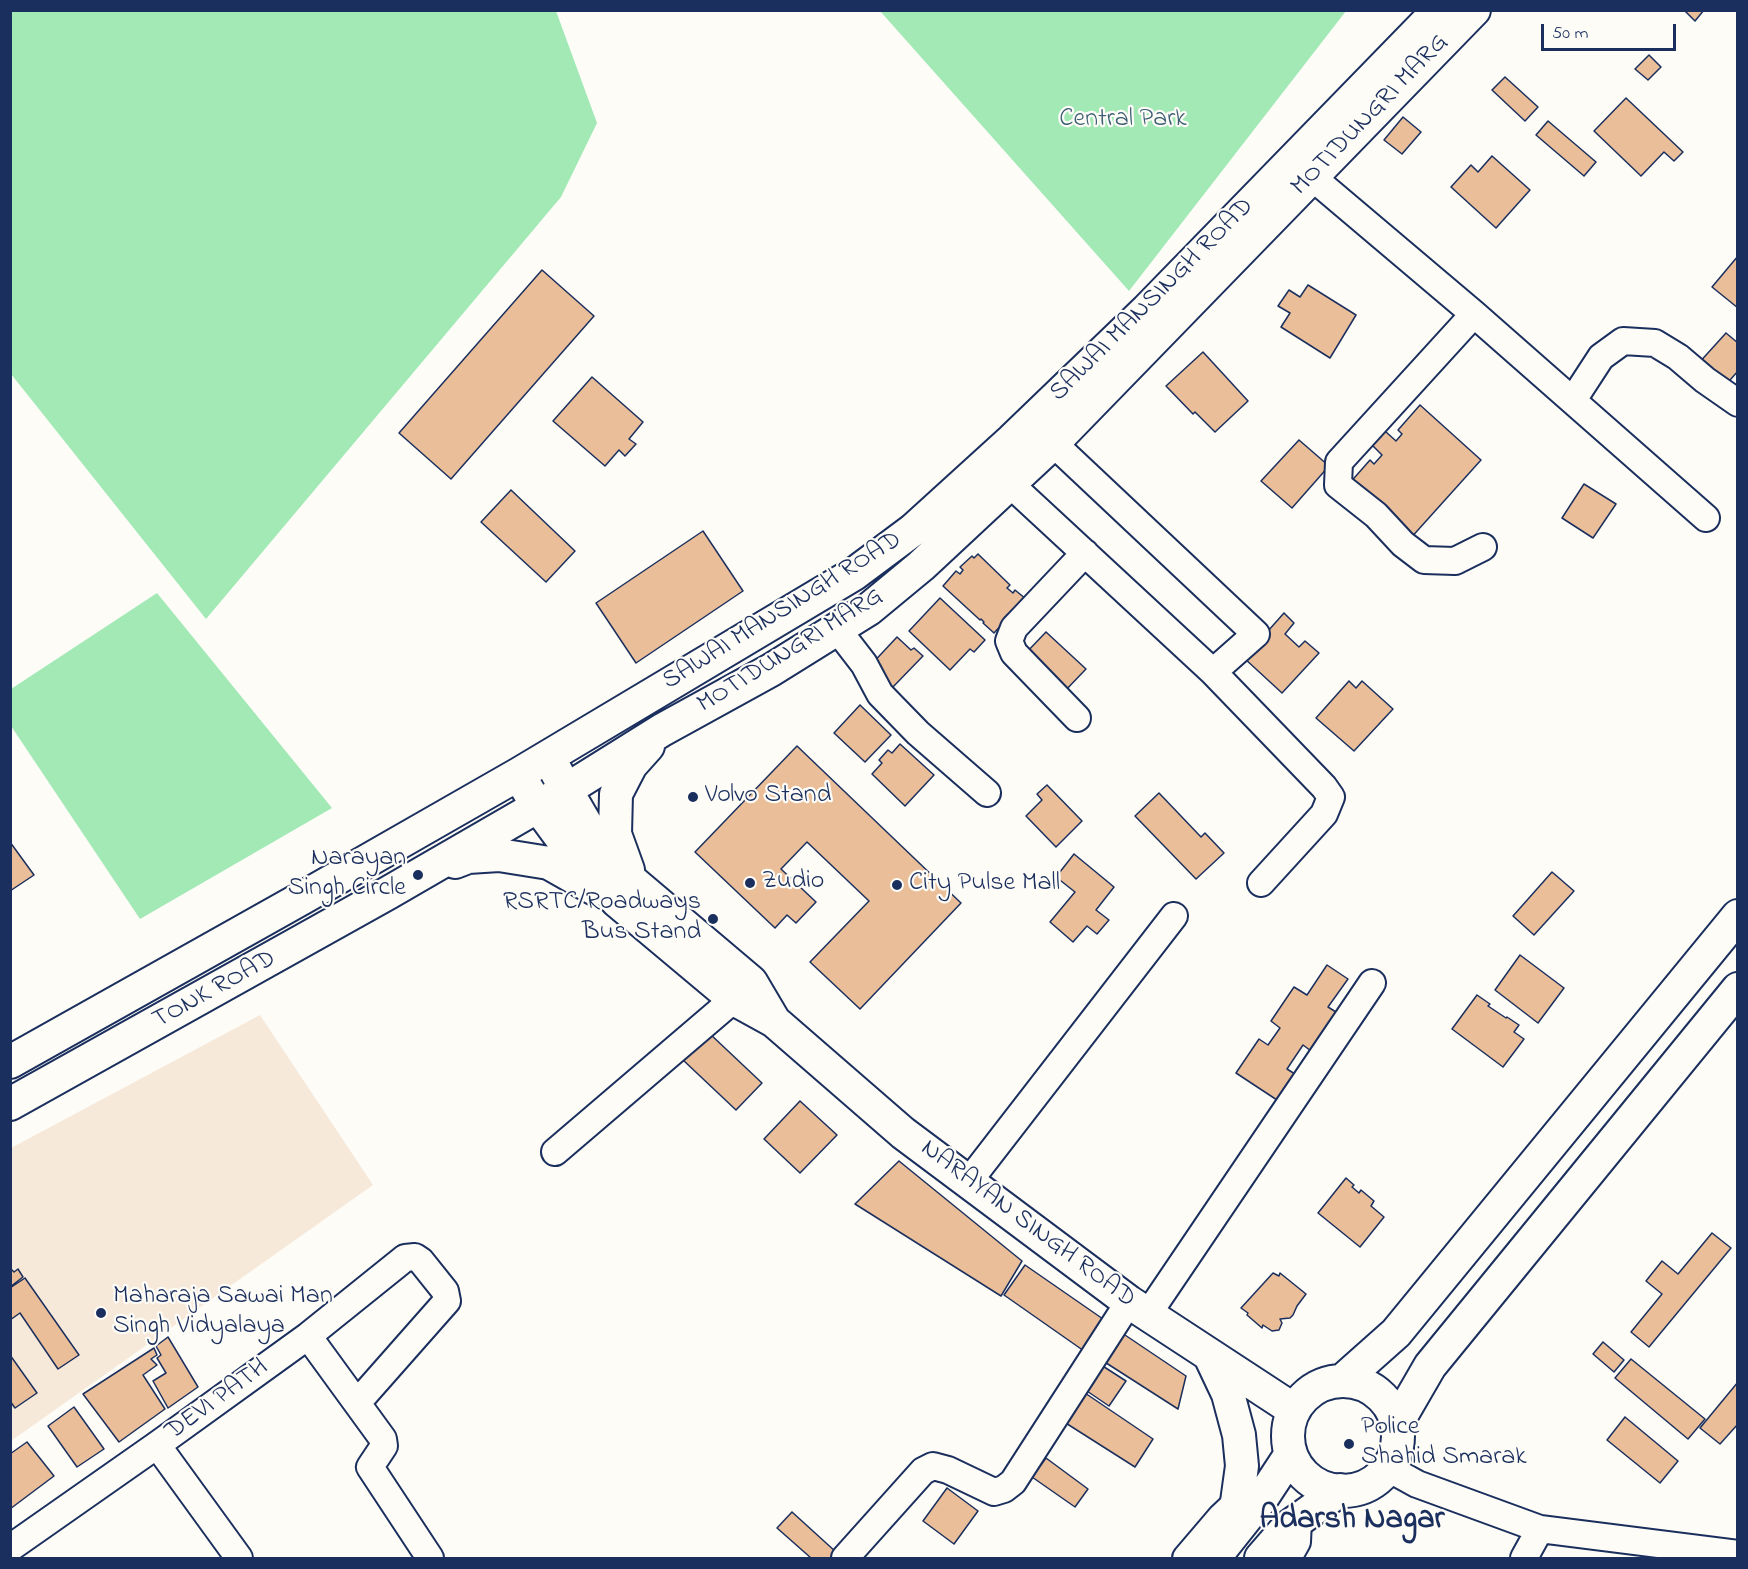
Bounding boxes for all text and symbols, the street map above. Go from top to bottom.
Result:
scale bar [1544,12,1679,50]
text: 50 m [1552,21,1589,47]
street label: MOTIDUNGRI MARG [1286,29,1456,203]
park label: Central Park [1059,105,1187,137]
street label: SAWAI MANSINGH ROAD [1044,192,1262,410]
street label: SAWAI MANSINGH ROAD [658,526,908,698]
street label: MOTIDUNGRI MARG [692,582,890,722]
place label: Volvo Stand [705,781,831,813]
marker: Volvo Stand [686,790,700,804]
place label: Narayan Singh Circle [288,844,406,906]
place label: Zudio [762,867,824,899]
marker: Narayan Singh Circle [411,868,425,882]
place label: City Pulse Mall [909,869,1060,901]
marker: Zudio [743,876,757,890]
marker: City Pulse Mall [890,878,904,892]
place label: RSRTC/Roadways Bus Stand [503,888,701,950]
marker: RSRTC/Roadways Bus Stand [706,912,720,926]
street label: TONK ROAD [148,945,282,1037]
street label: NARAYAN SINGH ROAD [913,1134,1141,1316]
place label: Maharaja Sawai Man Singh Vidyalaya [113,1282,333,1344]
marker: Maharaja Sawai Man Singh Vidyalaya [94,1306,108,1320]
street label: DEVI PATH [161,1353,275,1449]
place label: Police Shahid Smarak [1361,1413,1527,1474]
marker: Police Shahid Smarak [1342,1437,1356,1451]
district label: Adarsh Nagar [1260,1503,1444,1541]

